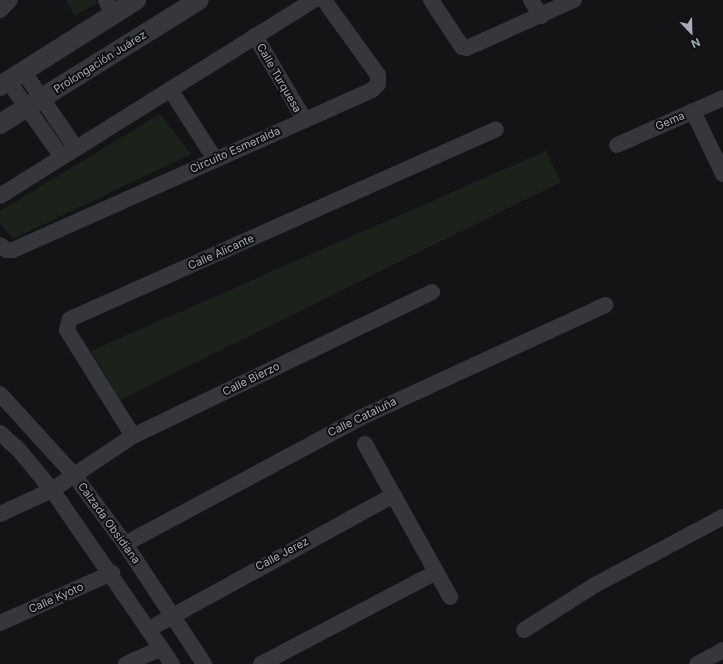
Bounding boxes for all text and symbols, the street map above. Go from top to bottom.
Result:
north arrow [671,12,711,52]
street label: Prolongación Juárez [51,28,149,96]
text: N [689,35,702,51]
street label: Calle Turquesa [254,41,304,115]
street label: Gema [653,109,687,133]
street label: Circuito Esmeralda [188,124,282,176]
street label: Calle Alicante [186,232,256,272]
street label: Calle Bierzo [220,359,282,399]
street label: Calle Cataluña [325,395,399,439]
street label: Calzada Obsidiana [75,480,143,566]
street label: Calle Jerez [253,535,311,573]
street label: Calle Kyoto [27,580,85,616]

